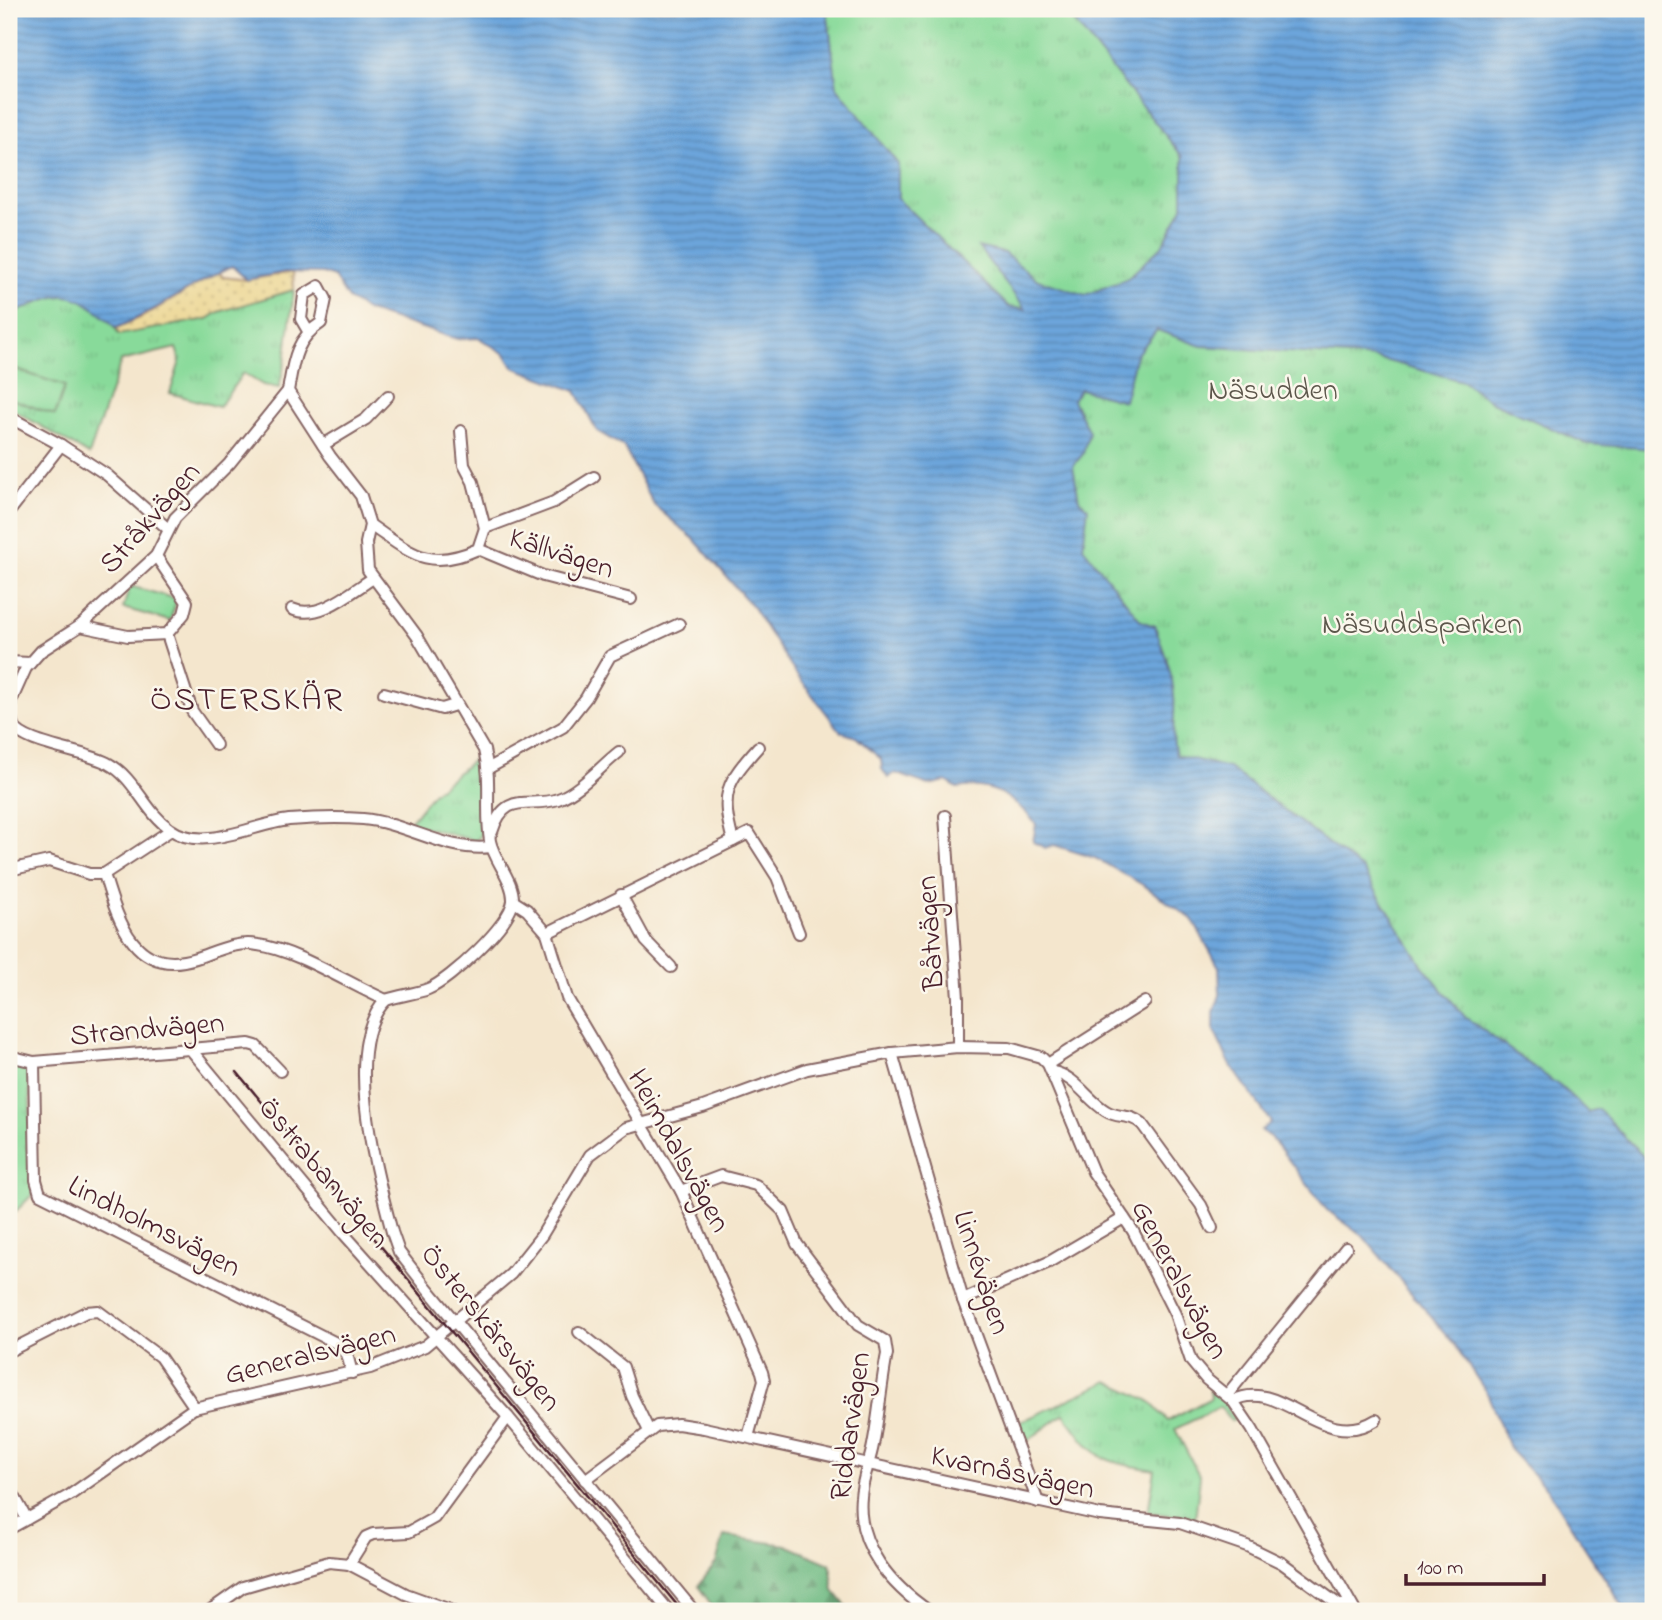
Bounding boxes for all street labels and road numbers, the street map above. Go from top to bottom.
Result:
street label: Stråkvägen [90,453,213,585]
street label: Källvägen [503,517,619,593]
street label: Båtvägen [906,874,958,993]
street label: Strandvägen [68,1002,226,1060]
street label: Heimdalsvägen [614,1061,741,1241]
street label: Östrabanvägen [246,1089,399,1259]
street label: Lindholmsvägen [59,1165,248,1290]
street label: Generalsvägen [1118,1193,1239,1368]
street label: Linnévägen [939,1205,1021,1341]
street label: Österskärsvägen [408,1236,571,1422]
street label: Generalsvägen [221,1313,401,1398]
street label: Riddarvägen [820,1349,884,1504]
street label: Kvarnåsvägen [926,1435,1098,1513]

